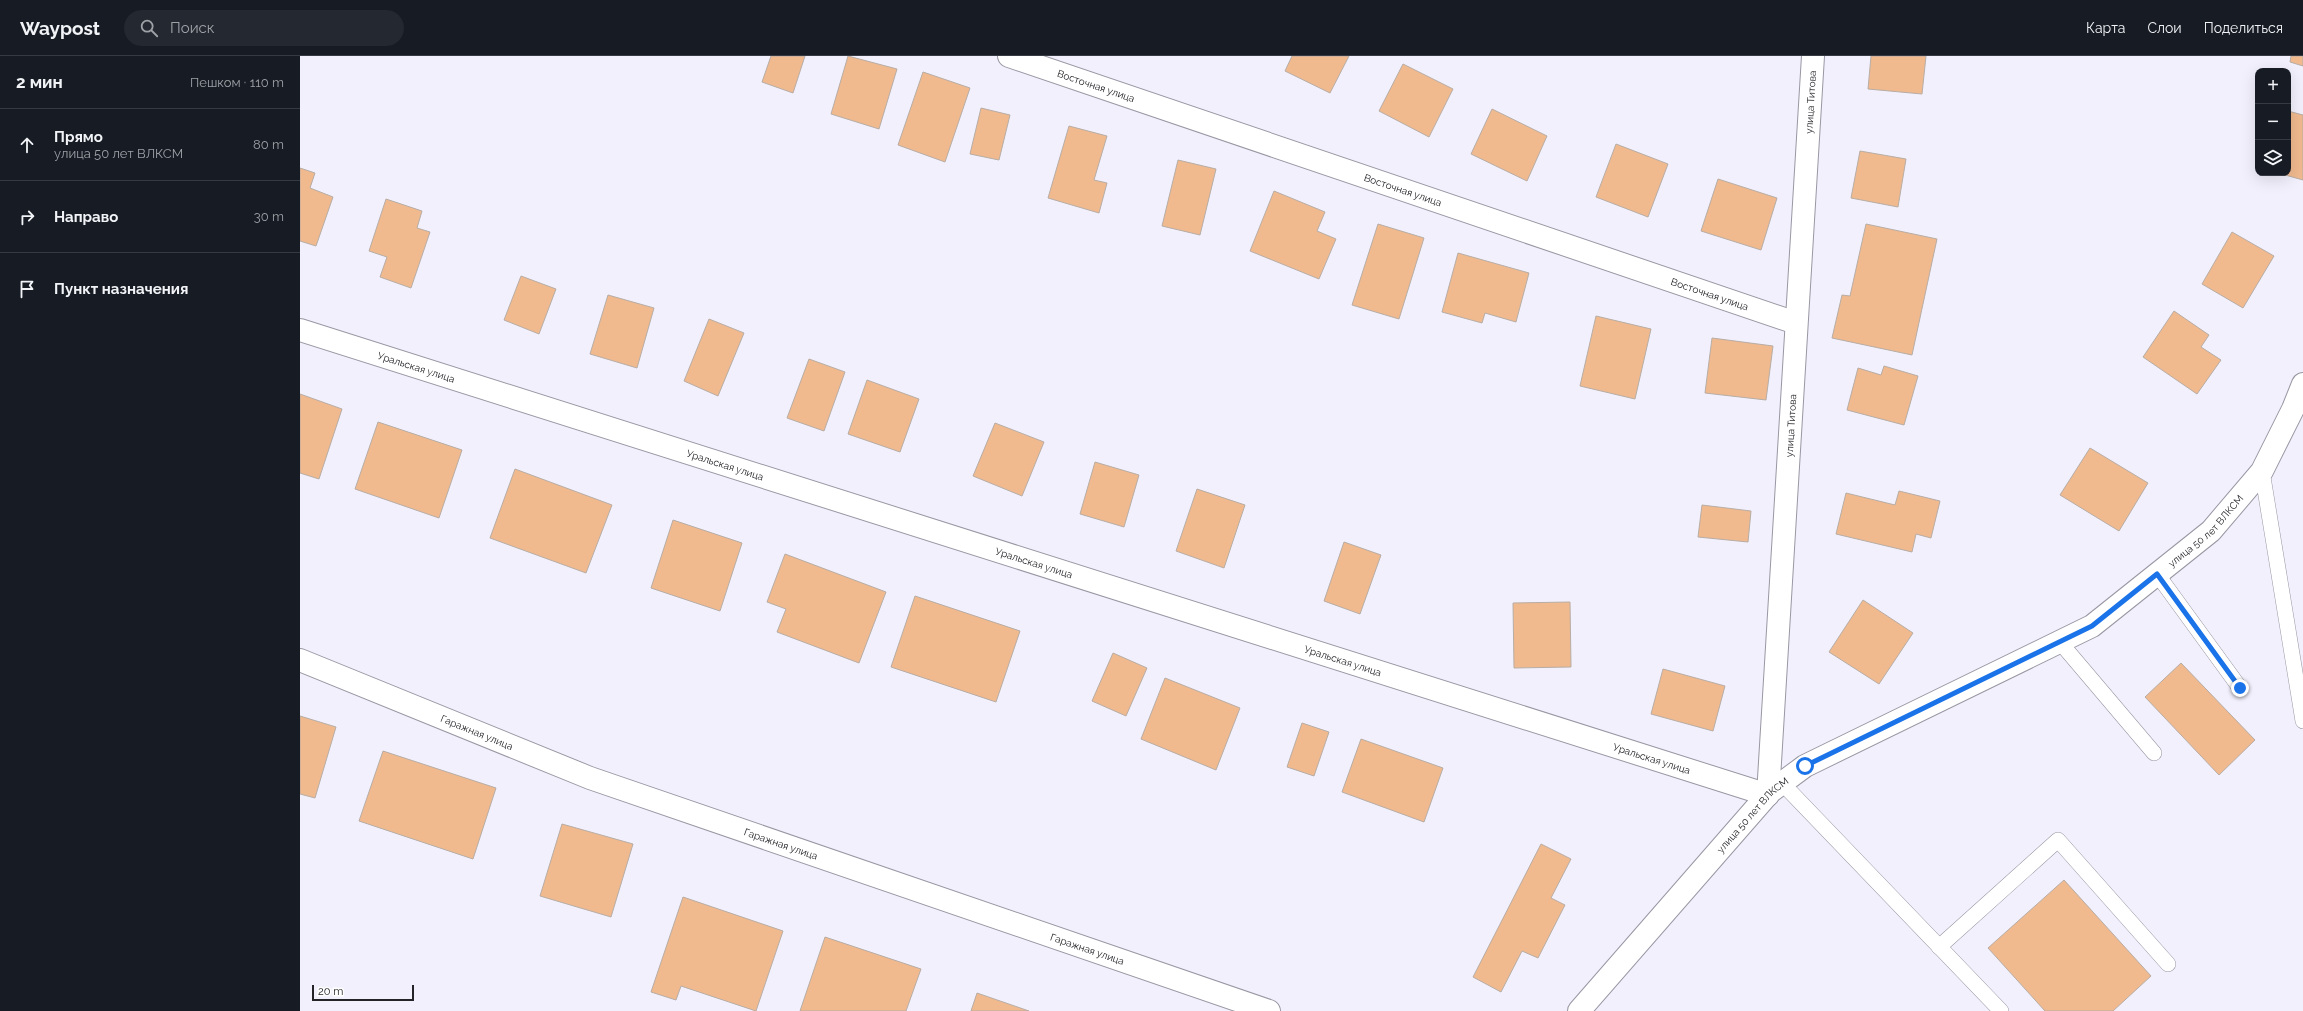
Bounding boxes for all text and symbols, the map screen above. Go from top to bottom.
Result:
search box [124,10,404,46]
text: Waypost [20,17,100,39]
icon: search [138,17,160,39]
text: Поиск [170,19,215,37]
text: Карта [2086,20,2125,36]
text: Слои [2147,20,2182,36]
text: Поделиться [2204,20,2283,36]
street label: Восточная улица [1056,68,1136,104]
map controls [2255,68,2291,176]
button: + [2255,68,2291,104]
street label: улица Титова [1803,70,1818,134]
text: 2 мин [16,72,63,92]
text: Пешком · 110 m [190,75,284,90]
button: − [2255,104,2291,140]
text: Прямо [54,128,103,146]
icon: ahead [16,134,38,156]
text: 80 m [253,137,284,152]
button: layers [2255,140,2291,176]
text: улица 50 лет ВЛКСМ [54,146,183,161]
street label: Восточная улица [1363,172,1443,208]
icon: right [16,206,38,228]
text: Направо [54,208,118,226]
text: 30 m [254,209,284,224]
street label: Восточная улица [1669,276,1750,312]
icon: arrive [16,278,38,300]
text: Пункт назначения [54,280,188,298]
street label: Уральская улица [376,350,456,385]
street label: улица Титова [1784,394,1798,458]
street label: Уральская улица [685,448,765,483]
street label: улица 50 лет ВЛКСМ [2166,493,2245,569]
street label: Уральская улица [994,546,1074,580]
street label: Уральская улица [1303,643,1383,678]
route end [2231,679,2249,697]
street label: Гаражная улица [439,713,515,752]
street label: Уральская улица [1612,741,1692,776]
route start [1796,757,1814,775]
street label: улица 50 лет ВЛКСМ [1715,775,1791,855]
street label: Гаражная улица [743,826,819,862]
street label: Гаражная улица [1049,931,1126,967]
scale bar [312,983,414,1002]
text: 20 m [318,985,343,998]

